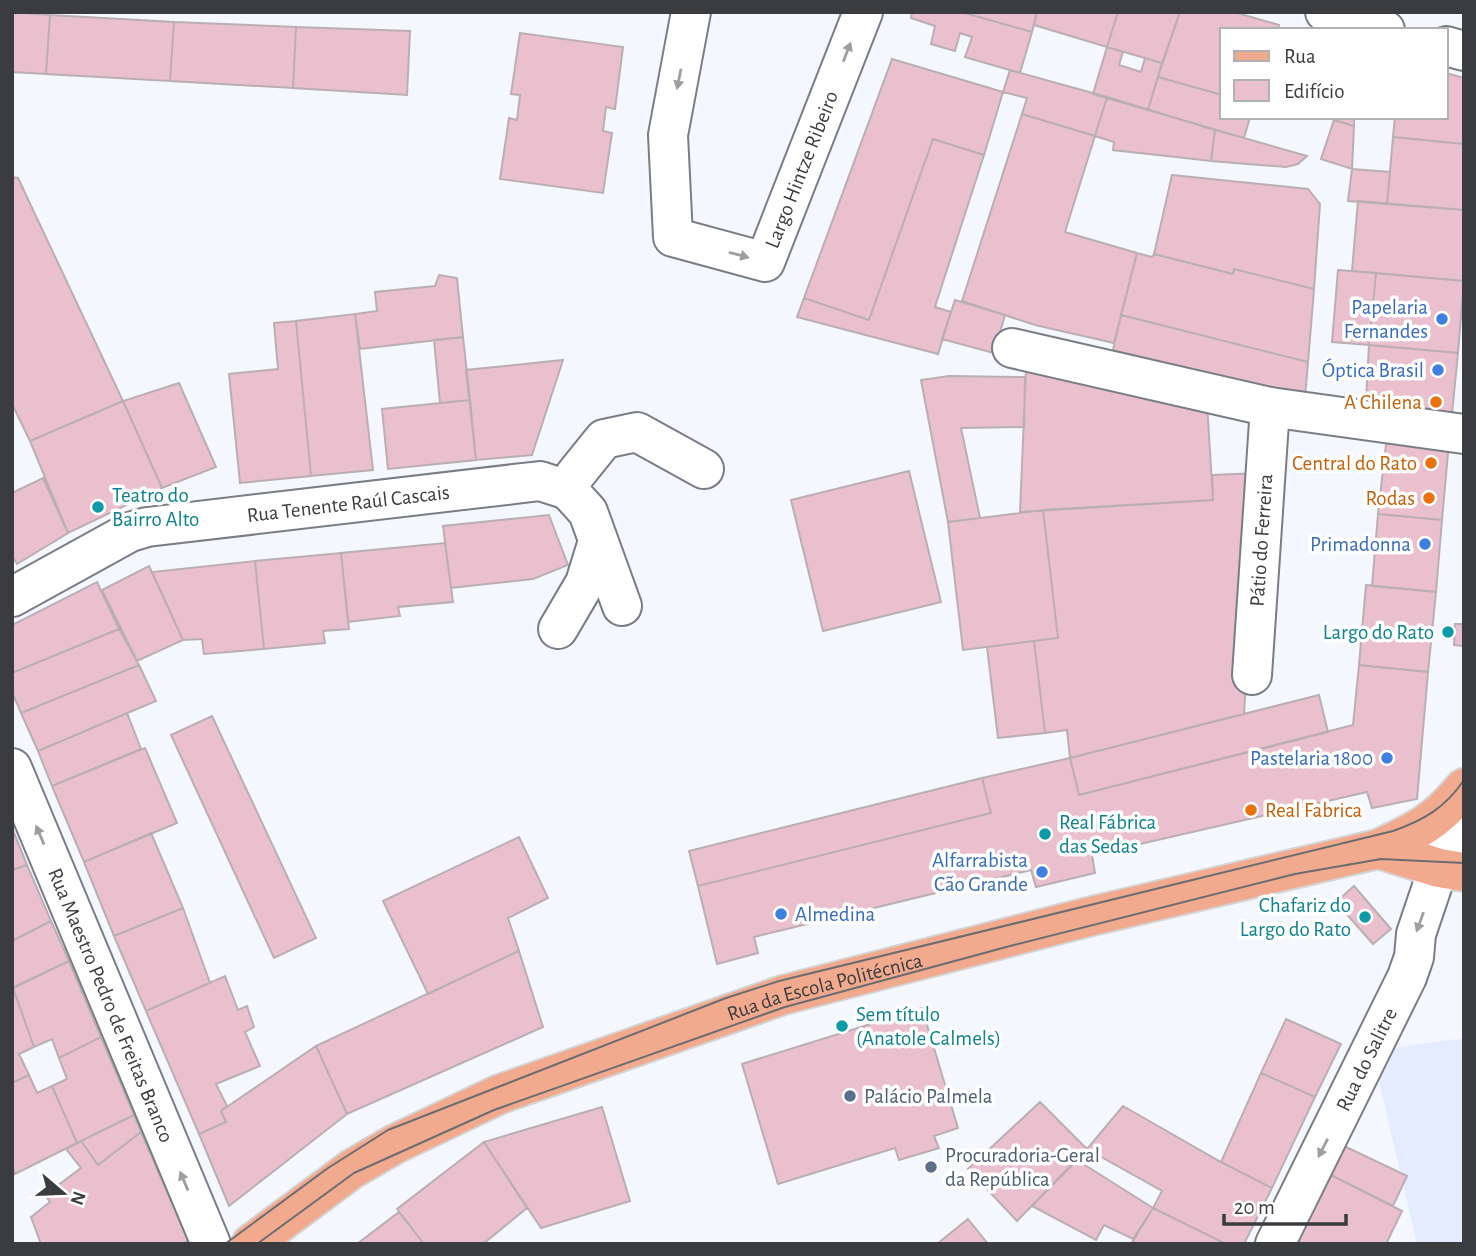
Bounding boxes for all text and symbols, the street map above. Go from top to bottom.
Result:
legend [1220,28,1448,119]
one-way arrow [842,42,853,63]
text: Rua [1284,46,1316,67]
one-way arrow [673,68,684,90]
text: Edifício [1284,81,1344,102]
street label: Largo Hintze Ribeiro [761,88,842,251]
one-way arrow [728,250,750,261]
place label: Papelaria Fernandes [1344,297,1428,342]
marker: Papelaria Fernandes [1434,311,1450,327]
place label: Óptica Brasil [1322,358,1424,381]
marker: Óptica Brasil [1430,362,1446,378]
place label: A Chilena [1344,392,1422,413]
marker: A Chilena [1428,394,1444,410]
place label: Central do Rato [1292,453,1417,474]
marker: Central do Rato [1423,455,1439,471]
street label: Pátio do Ferreira [1246,473,1276,607]
street label: Rua Tenente Raúl Cascais [246,481,451,526]
place label: Teatro do Bairro Alto [112,485,199,530]
place label: Rodas [1365,488,1415,509]
marker: Rodas [1421,490,1437,506]
marker: Teatro do Bairro Alto [90,499,106,515]
place label: Primadonna [1310,534,1411,555]
marker: Primadonna [1417,536,1433,552]
place label: Largo do Rato [1323,622,1434,643]
marker: Largo do Rato [1440,624,1456,640]
place label: Pastelaria 1800 [1250,748,1373,769]
marker: Pastelaria 1800 [1379,750,1395,766]
place label: Real Fabrica [1265,800,1362,821]
marker: Real Fabrica [1243,802,1259,818]
place label: Real Fábrica das Sedas [1059,812,1156,857]
one-way arrow [34,825,45,846]
marker: Real Fábrica das Sedas [1037,826,1053,842]
place label: Alfarrabista Cão Grande [932,850,1028,895]
marker: Alfarrabista Cão Grande [1034,864,1050,880]
street label: Rua Maestro Pedro de Freitas Branco [45,865,178,1145]
place label: Chafariz do Largo do Rato [1240,895,1351,940]
place label: Almedina [795,904,876,925]
marker: Almedina [773,906,789,922]
marker: Chafariz do Largo do Rato [1357,909,1373,925]
one-way arrow [1414,911,1425,932]
street label: Rua da Escola Politécnica [724,949,925,1024]
place label: Sem título (Anatole Calmels) [856,1004,1001,1049]
street label: Rua do Salitre [1332,1004,1401,1114]
marker: Sem título (Anatole Calmels) [834,1018,850,1034]
place label: Palácio Palmela [864,1086,993,1107]
marker: Palácio Palmela [842,1088,858,1104]
one-way arrow [1317,1138,1328,1158]
place label: Procuradoria-Geral da República [945,1145,1100,1190]
north arrow [28,1158,98,1228]
marker: Procuradoria-Geral da República [923,1159,939,1175]
one-way arrow [178,1171,190,1191]
scale bar [1224,1182,1346,1226]
text: N [67,1189,89,1207]
text: 20 m [1234,1197,1275,1218]

